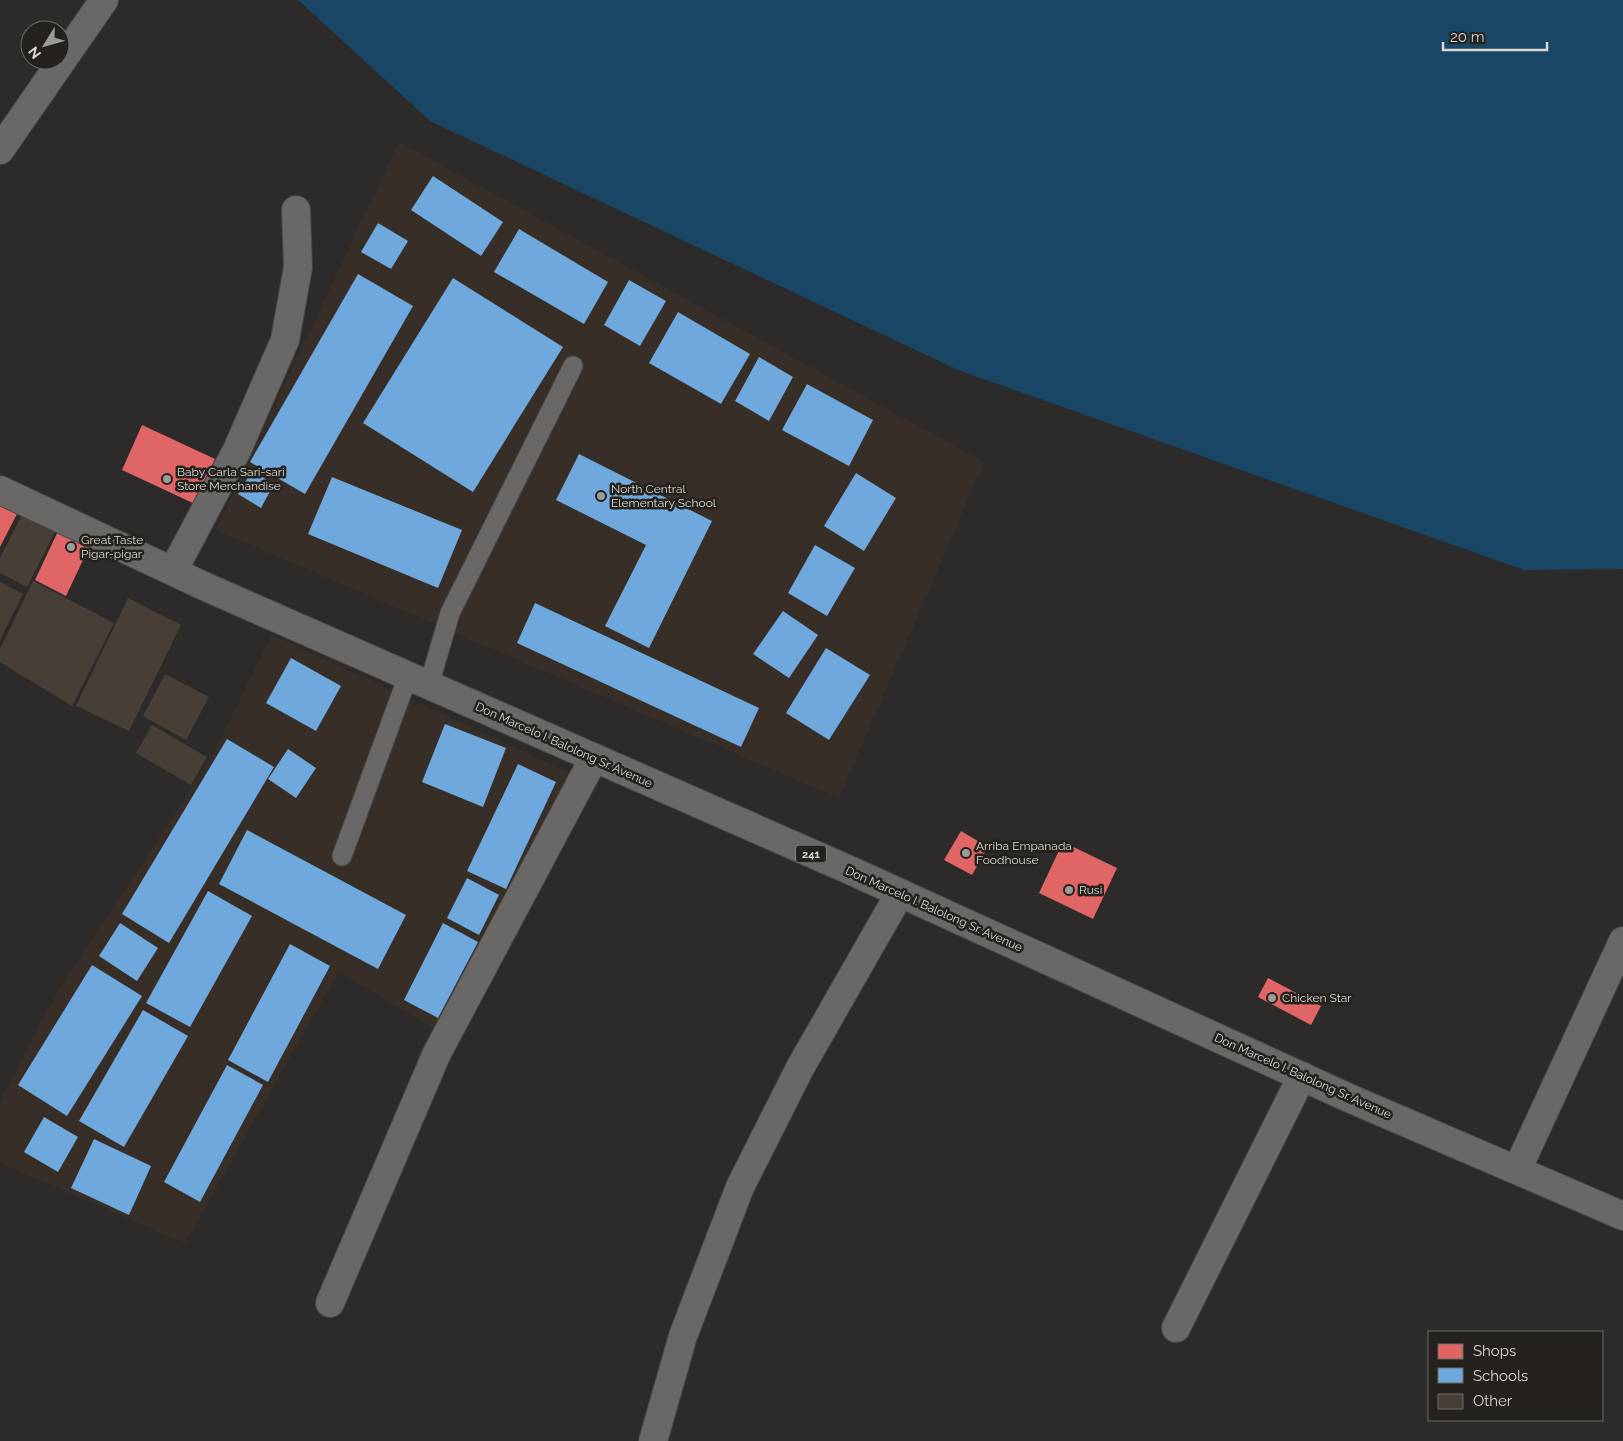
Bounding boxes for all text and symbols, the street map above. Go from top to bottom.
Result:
north arrow [20,20,70,70]
scale bar [1443,20,1547,52]
text: 20 m [1450,28,1485,46]
text: N [25,44,44,62]
place label: Baby Carla Sari-sari Store Merchandise [177,465,285,493]
marker: Baby Carla Sari-sari Store Merchandise [161,473,173,485]
place label: North Central Elementary School [611,482,717,510]
marker: North Central Elementary School [595,490,607,502]
place label: Great Taste Pigar-pigar [81,533,143,561]
marker: Great Taste Pigar-pigar [65,541,77,553]
street label: Don Marcelo I. Balolong Sr. Avenue [473,699,655,791]
place label: Arriba Empanada Foodhouse [976,839,1072,867]
road number: 241 [796,846,826,862]
marker: Arriba Empanada Foodhouse [960,847,972,859]
street label: Don Marcelo I. Balolong Sr. Avenue [843,863,1025,955]
place label: Rusi [1079,883,1102,897]
marker: Rusi [1063,884,1075,896]
place label: Chicken Star [1282,991,1352,1005]
marker: Chicken Star [1266,992,1278,1004]
street label: Don Marcelo I. Balolong Sr. Avenue [1212,1030,1394,1122]
legend [1428,1331,1603,1421]
text: Shops [1473,1342,1516,1360]
text: Schools [1473,1367,1528,1385]
text: Other [1473,1392,1513,1410]

